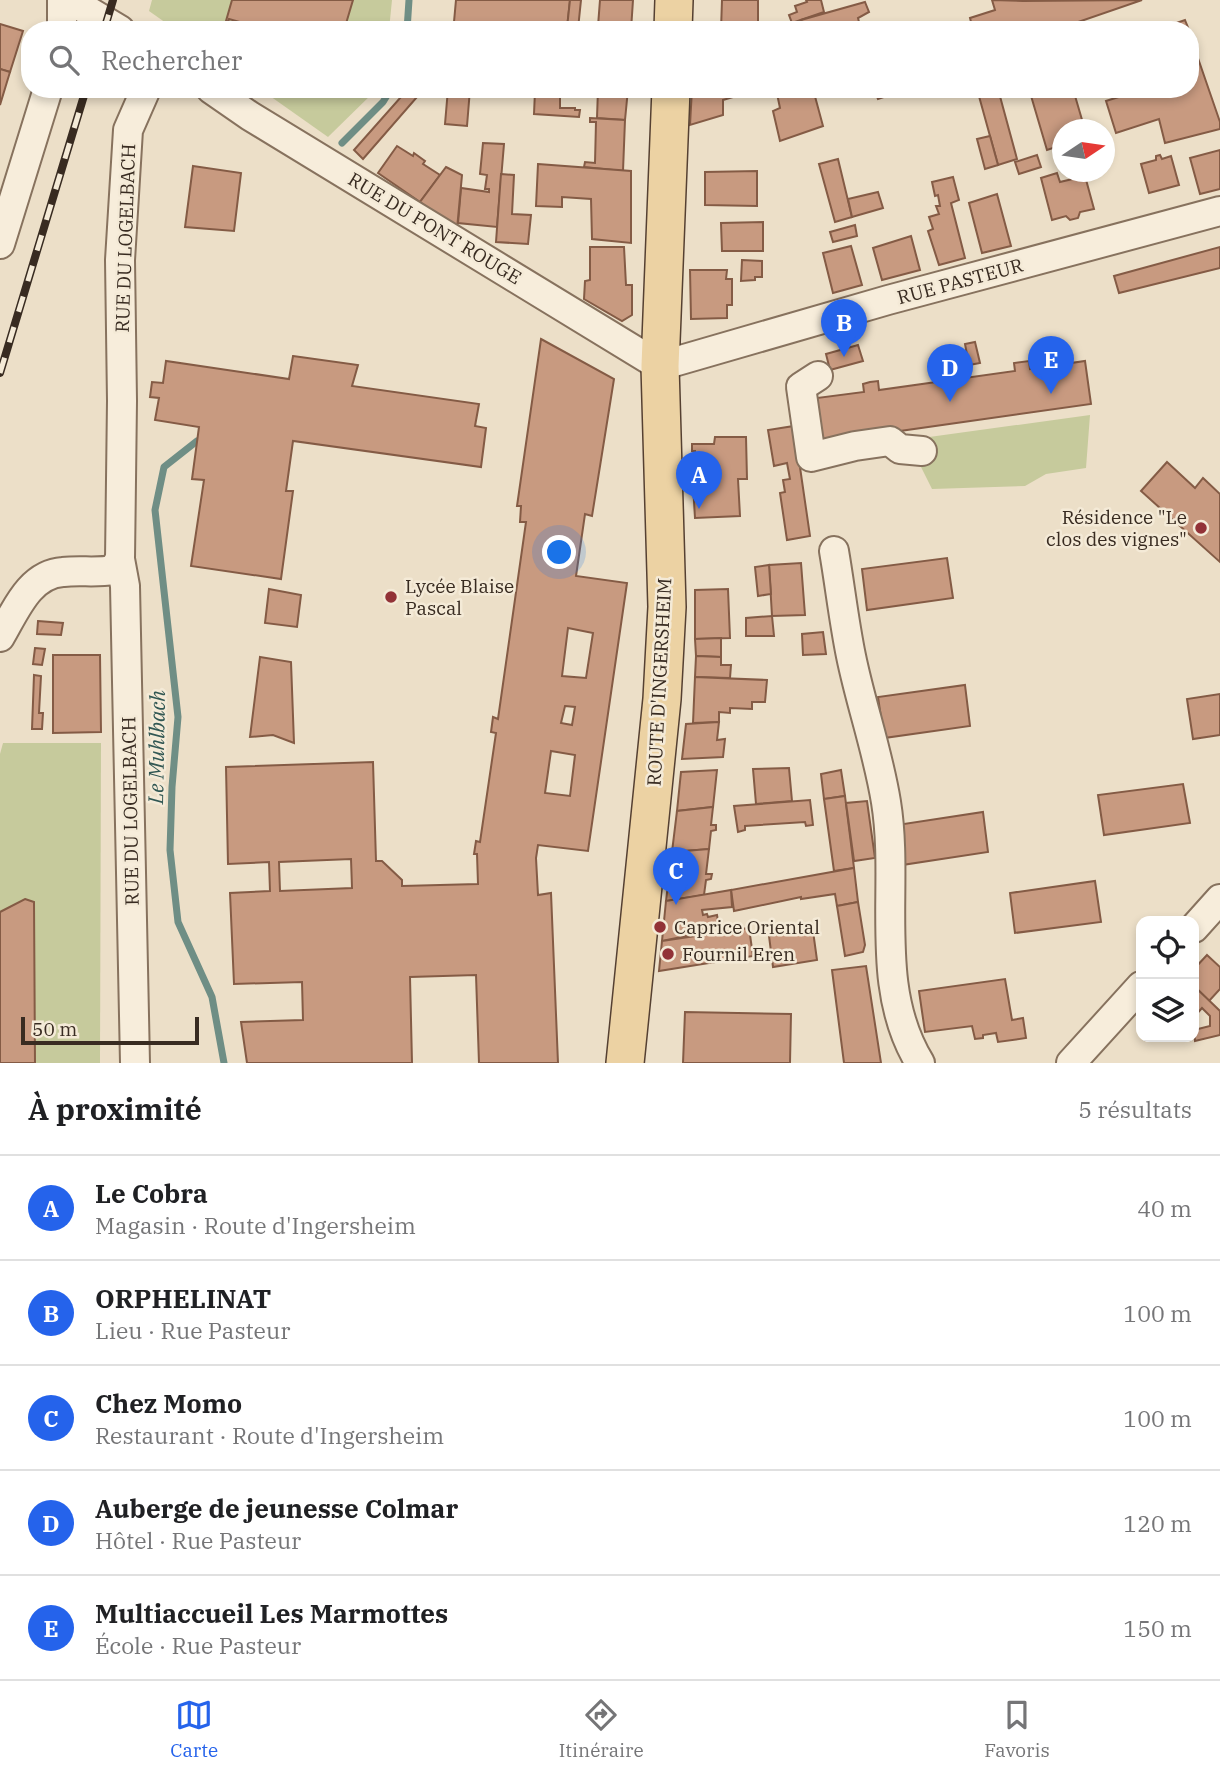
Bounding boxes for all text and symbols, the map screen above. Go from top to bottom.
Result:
search box [21,21,1199,98]
icon: search [45,41,83,79]
text: Rechercher [101,43,242,77]
north arrow [1052,119,1115,182]
street label: RUE DU LOGELBACH [110,143,140,333]
street label: RUE DU PONT ROUGE [344,167,526,289]
street label: RUE PASTEUR [894,253,1026,309]
pin: B [821,299,867,357]
pin: E [1028,336,1074,394]
pin: D [927,344,973,402]
pin: A [676,451,722,509]
place label: Résidence "Le clos des vignes" [1046,505,1187,551]
marker: Résidence "Le clos des vignes" [1193,520,1209,536]
your location [542,535,576,569]
place label: Lycée Blaise Pascal [405,574,514,620]
street label: ROUTE D'INGERSHEIM [642,577,676,787]
marker: Lycée Blaise Pascal [383,589,399,605]
water label: Le Muhlbach [141,689,171,805]
street label: RUE DU LOGELBACH [116,716,144,906]
pin: C [653,847,699,905]
place label: Caprice Oriental [674,915,820,939]
map controls [1136,916,1199,1042]
button: locate [1136,916,1199,979]
marker: Caprice Oriental [652,919,668,935]
place label: Fournil Eren [682,942,795,966]
marker: Fournil Eren [660,946,676,962]
button: layers [1136,979,1199,1042]
scale bar [21,1014,200,1046]
text: 50 m [32,1017,77,1041]
text: À proximité [28,1089,202,1128]
text: 5 résultats [1078,1094,1192,1124]
text: Le Cobra [95,1176,208,1210]
text: A [43,1193,59,1223]
text: 40 m [1137,1193,1192,1223]
text: Magasin · Route d'Ingersheim [95,1210,416,1240]
text: ORPHELINAT [95,1281,271,1315]
text: B [43,1298,59,1328]
text: 100 m [1123,1298,1192,1328]
text: Lieu · Rue Pasteur [95,1315,290,1345]
text: Chez Momo [95,1386,242,1420]
text: C [43,1403,59,1433]
text: 100 m [1123,1403,1192,1433]
text: Restaurant · Route d'Ingersheim [95,1420,444,1450]
text: Auberge de jeunesse Colmar [95,1491,458,1525]
text: D [42,1508,60,1538]
text: 120 m [1123,1508,1192,1538]
text: Hôtel · Rue Pasteur [95,1525,301,1555]
text: Multiaccueil Les Marmottes [95,1596,448,1630]
text: E [43,1613,59,1643]
text: 150 m [1123,1613,1192,1643]
text: École · Rue Pasteur [95,1630,301,1660]
tab: Carte [170,1696,218,1762]
tab: Itinéraire [559,1696,644,1762]
tab: Favoris [984,1696,1050,1762]

